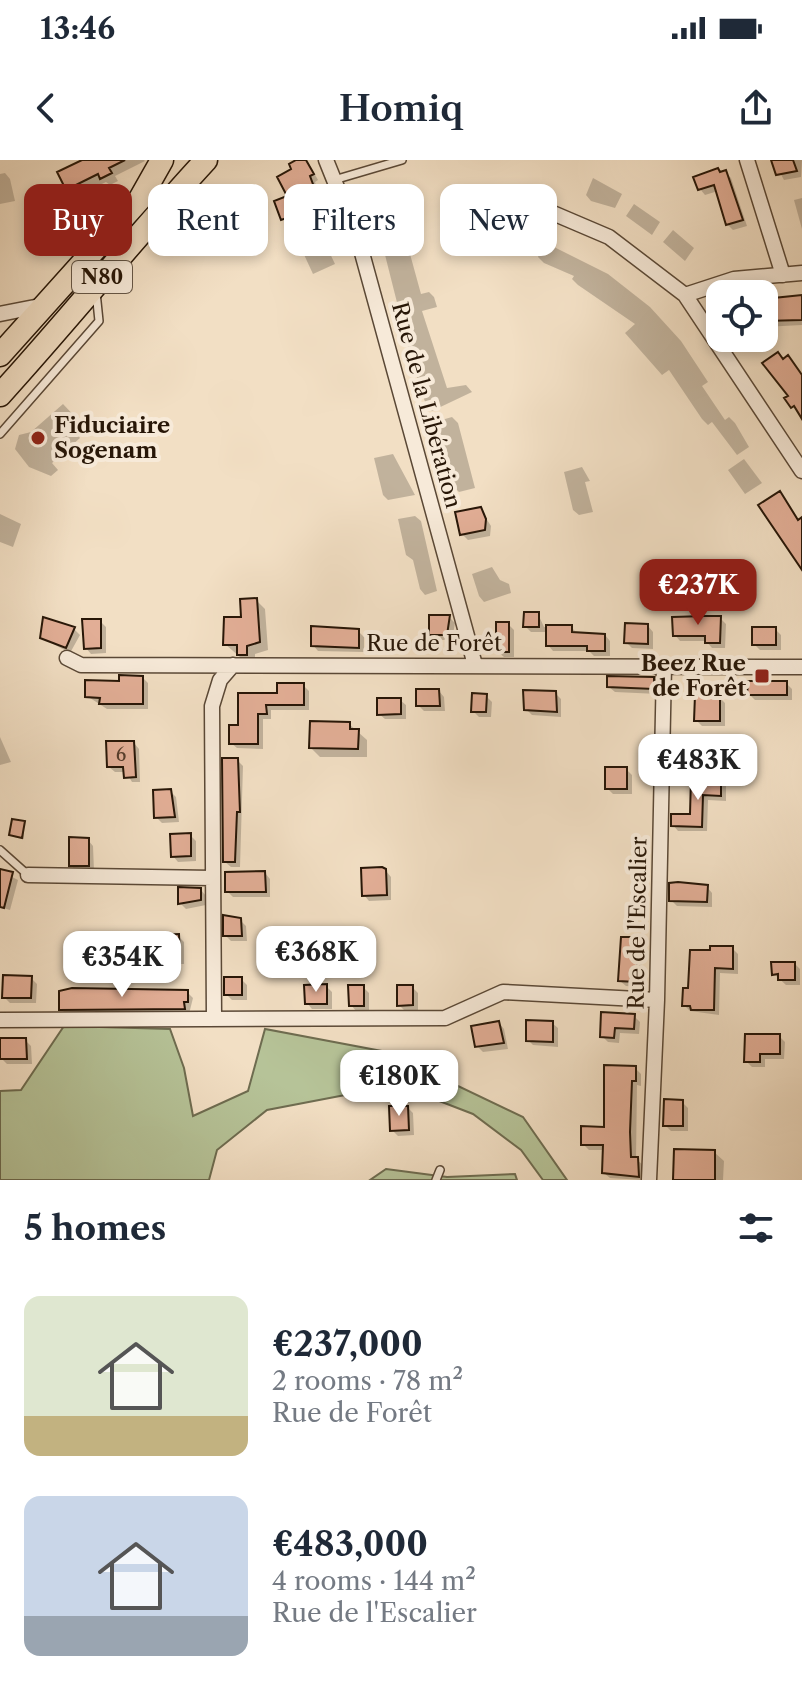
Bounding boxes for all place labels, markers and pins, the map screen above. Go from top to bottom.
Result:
place label: Fiduciaire Sogenam [54,412,170,464]
marker: Fiduciaire Sogenam [29,429,47,447]
pin: €237K [642,559,754,627]
place label: Beez Rue de Forêt [641,650,746,702]
marker: Beez Rue de Forêt [753,667,771,685]
pin: €483K [642,734,754,802]
pin: €368K [260,926,372,994]
pin: €354K [66,931,178,999]
pin: €180K [343,1050,455,1118]

